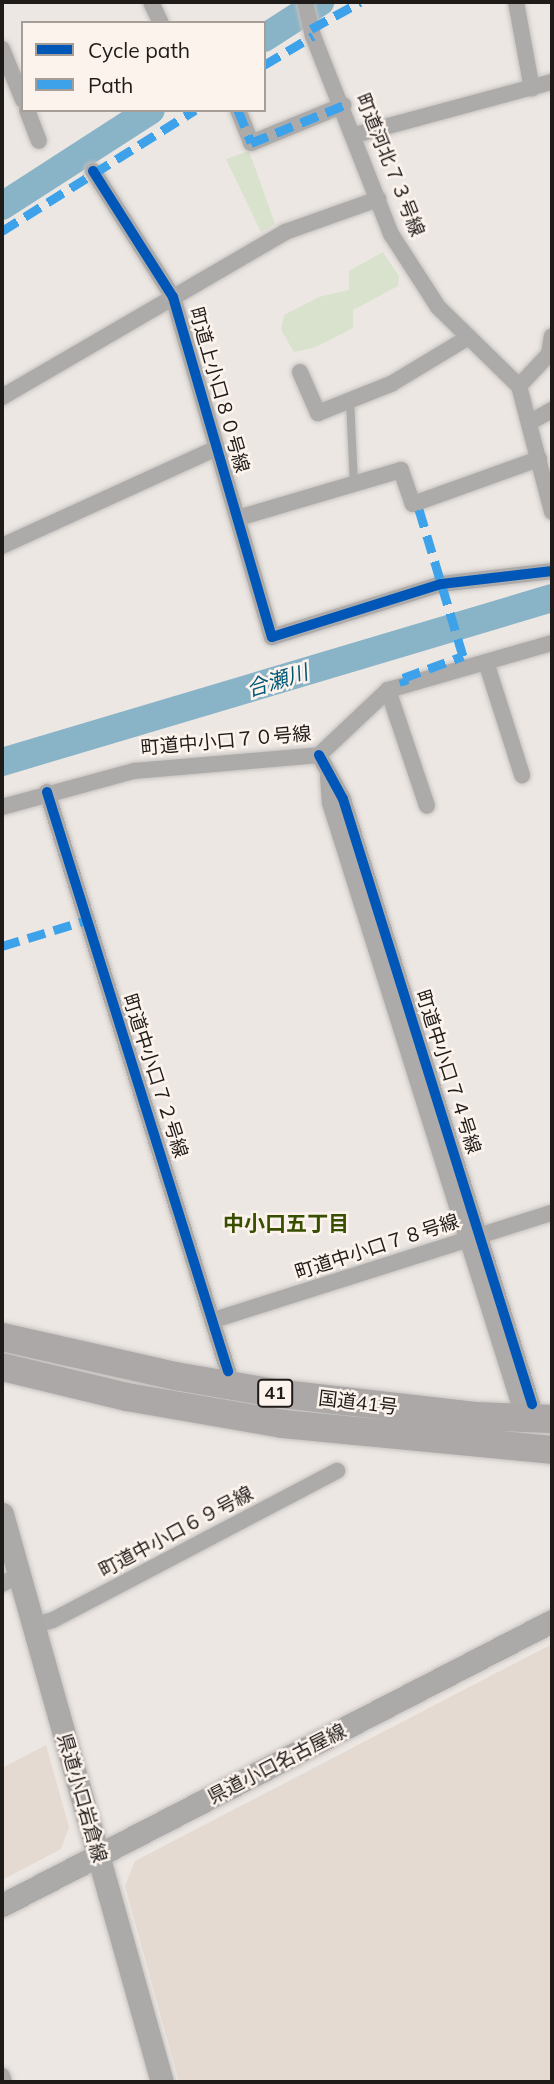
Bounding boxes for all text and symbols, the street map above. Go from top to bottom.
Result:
legend [21,21,266,112]
text: Cycle path [88,37,190,63]
text: Path [88,72,133,98]
street label: 町道河北７３号線 [351,90,429,240]
street label: 町道上小口８０号線 [184,305,254,475]
water label: 合瀬川 [243,659,311,701]
street label: 町道中小口７０号線 [140,722,312,760]
street label: 町道中小口７４号線 [411,987,485,1157]
street label: 町道中小口７２号線 [118,991,192,1161]
district label: 中小口五丁目 [223,1210,349,1236]
street label: 町道中小口７８号線 [292,1210,462,1284]
road number: 41 [256,1378,294,1408]
street label: 国道41号 [317,1387,399,1419]
street label: 町道中小口６９号線 [95,1482,257,1582]
street label: 県道小口名古屋線 [204,1719,350,1809]
street label: 県道小口岩倉線 [53,1731,111,1865]

